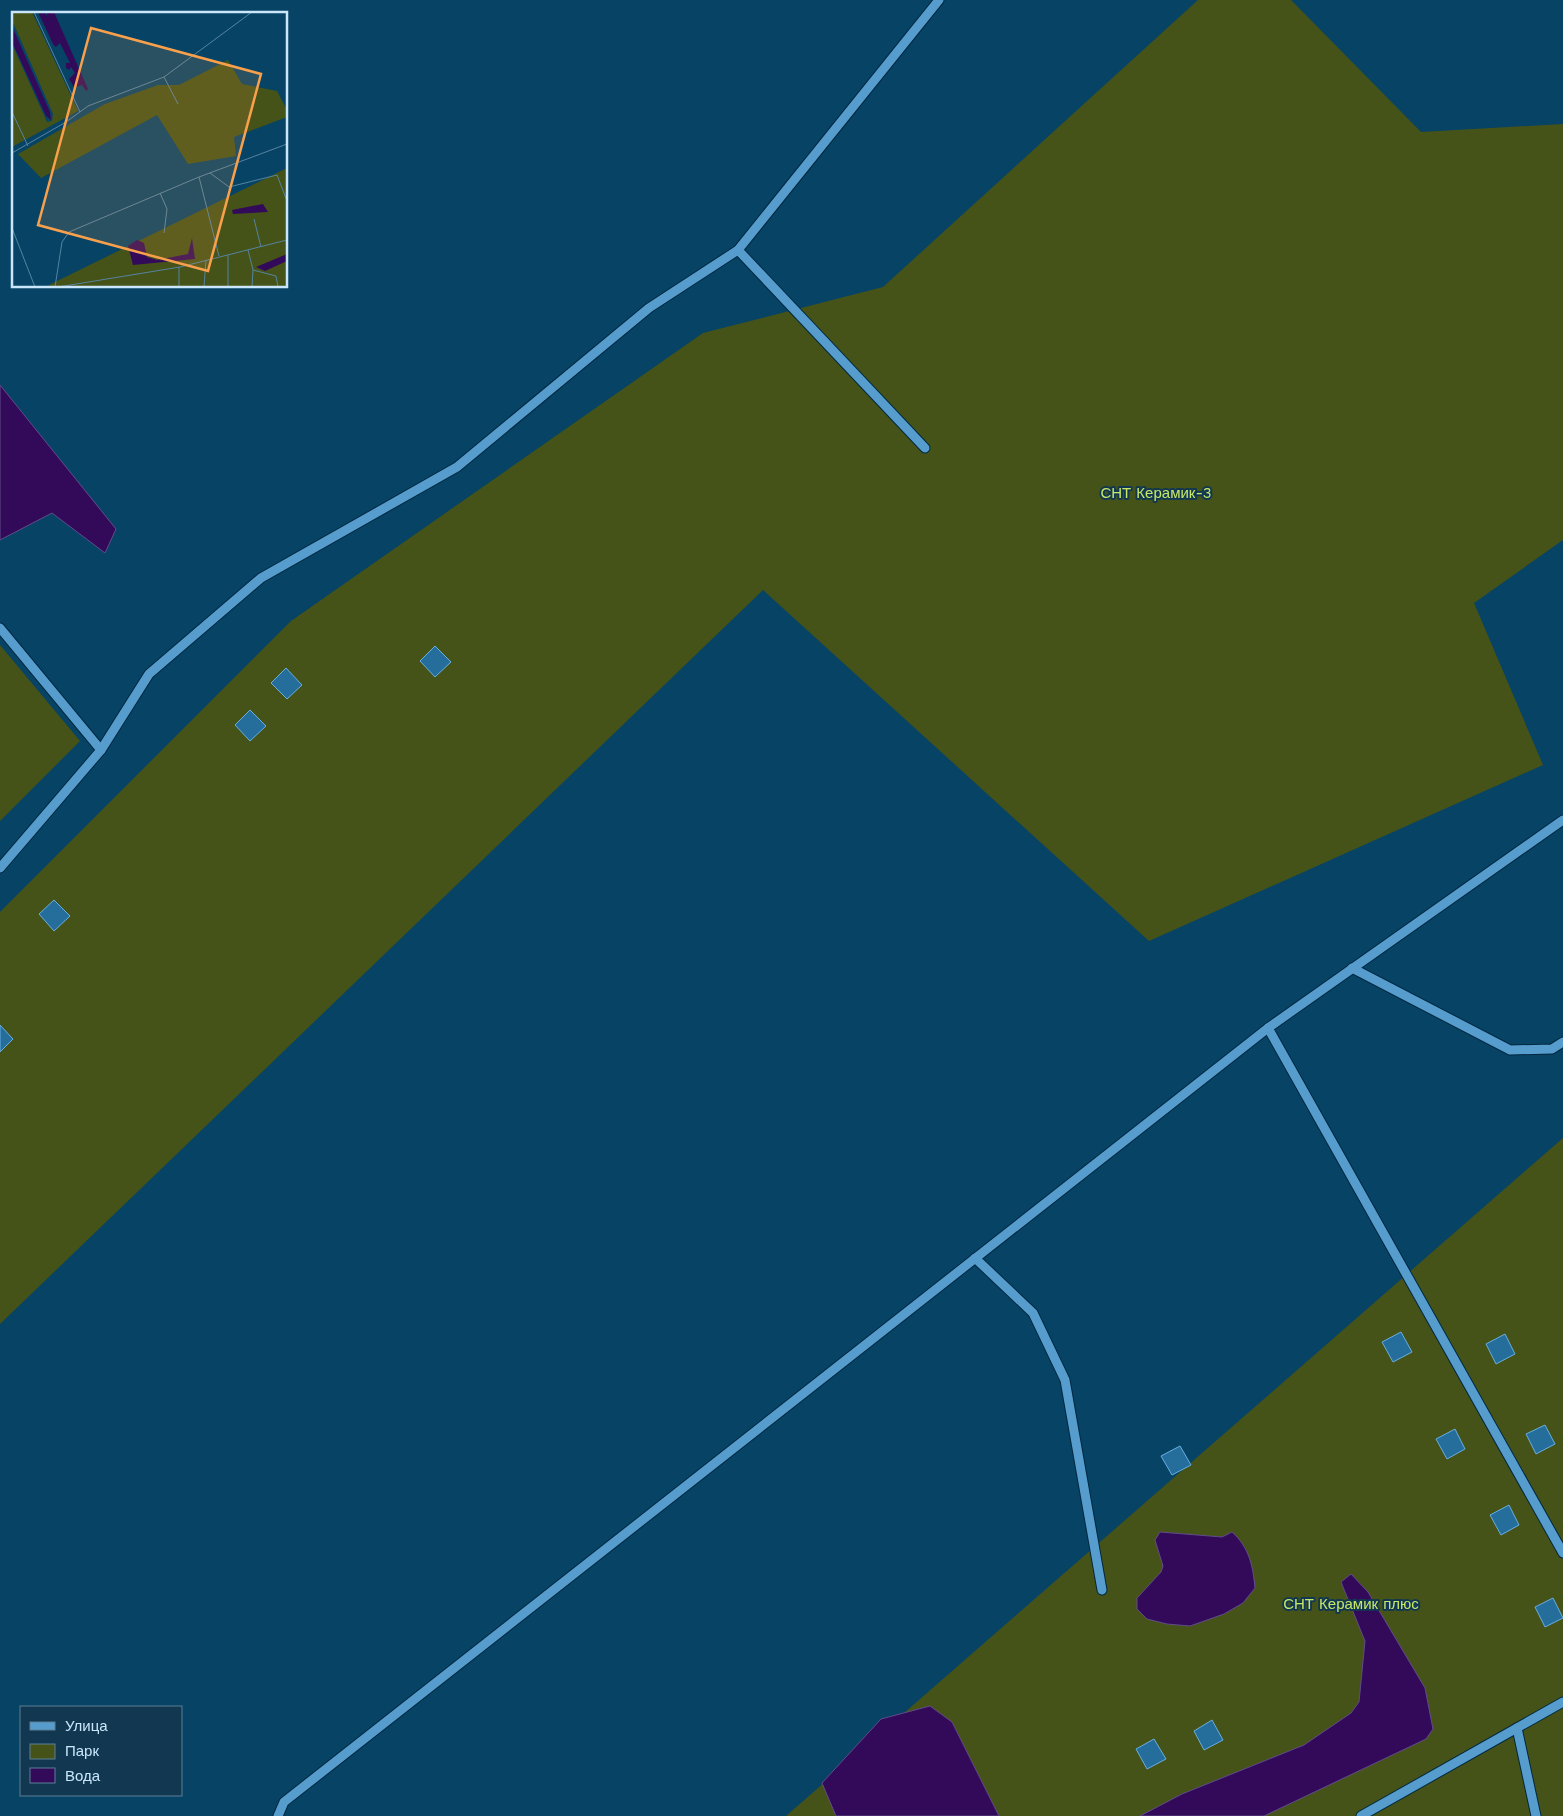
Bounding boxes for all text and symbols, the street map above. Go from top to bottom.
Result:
inset map [12,12,288,288]
park label: СНТ Керамик-3 [1100,484,1212,502]
park label: СНТ Керамик плюс [1283,1595,1419,1613]
legend [20,1706,182,1796]
text: Улица [65,1717,108,1735]
text: Парк [65,1742,99,1760]
text: Вода [65,1767,101,1785]

